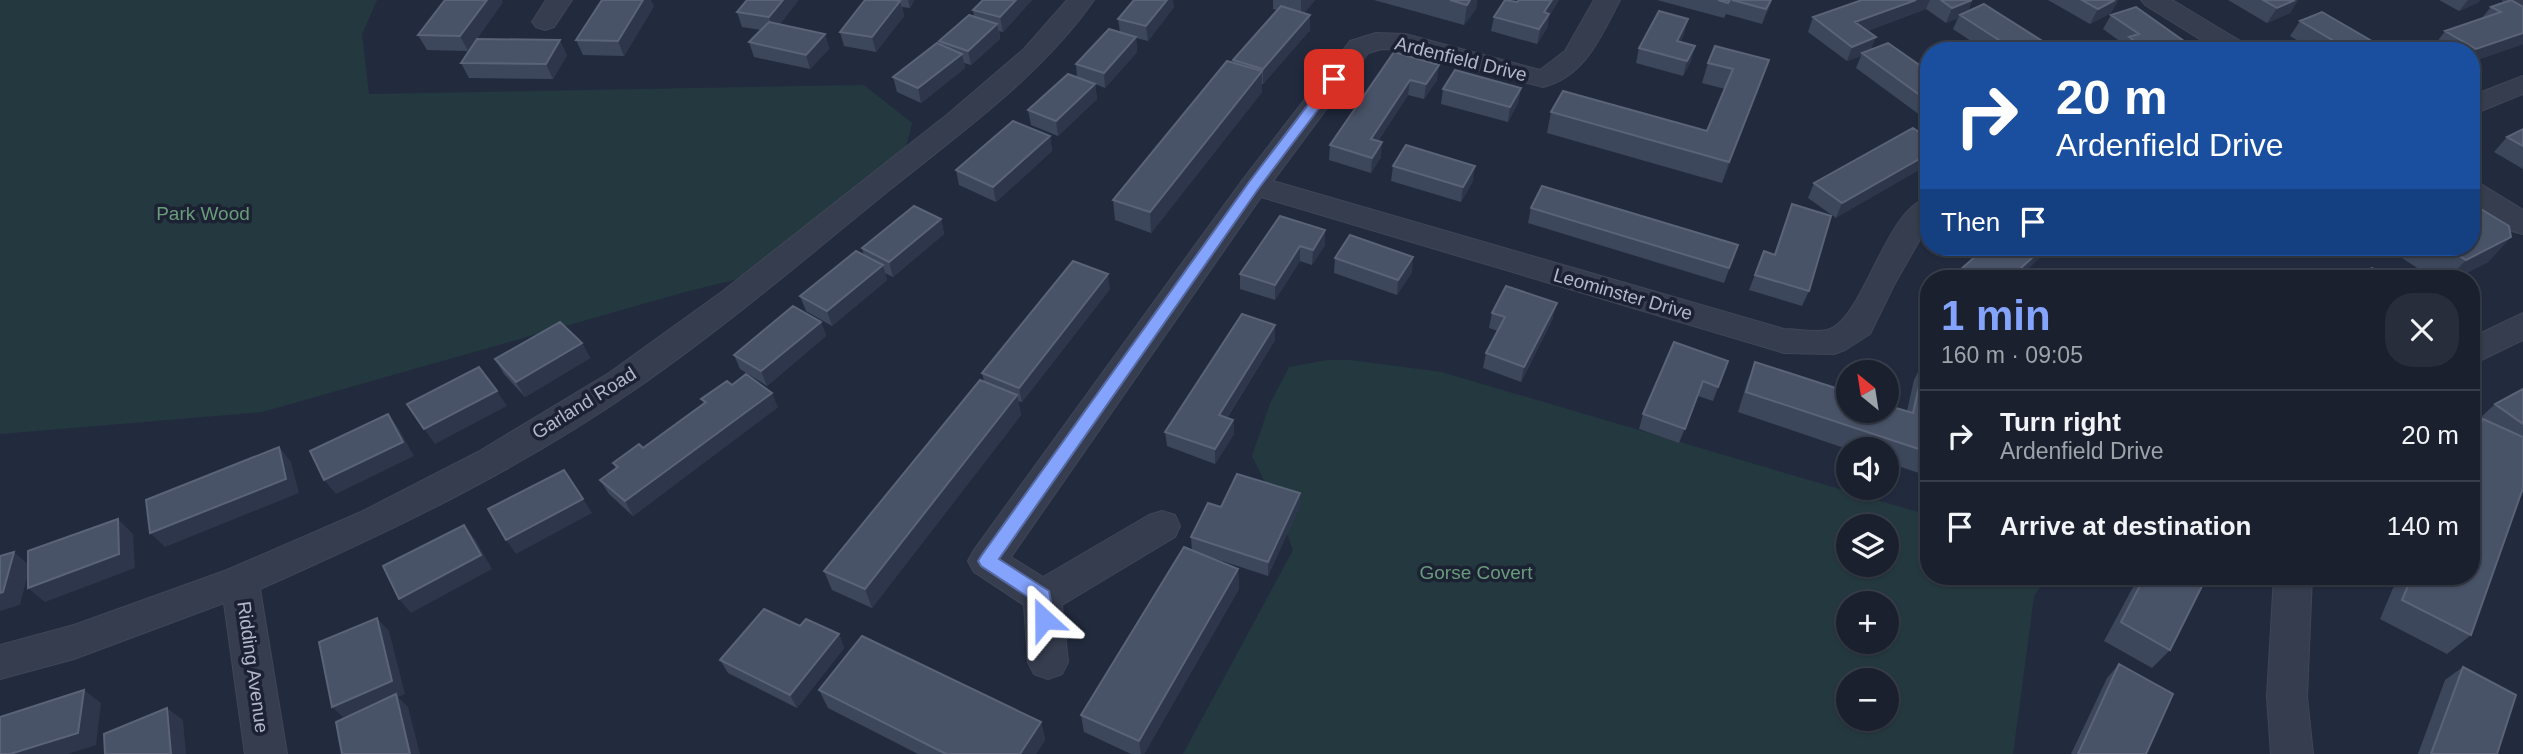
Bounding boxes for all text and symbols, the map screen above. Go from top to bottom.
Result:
street label: Ardenfield Drive [1393,32,1529,86]
pin [1304,49,1364,109]
icon: arrive [1315,60,1353,98]
icon: right [1941,70,2032,161]
text: 20 m [2056,70,2168,124]
text: Ardenfield Drive [2056,127,2284,163]
park label: Park Wood [156,203,250,224]
icon: arrive [2014,203,2052,241]
text: Then [1941,207,2000,237]
street label: Leominster Drive [1551,264,1695,324]
text: 1 min [1941,292,2051,339]
button: close [2385,293,2459,367]
text: 160 m · 09:05 [1941,342,2083,368]
north arrow [1836,360,1899,424]
map controls [1836,360,1899,731]
street label: Garland Road [528,363,640,443]
text: Turn right [2000,407,2121,437]
icon: right [1941,417,1979,455]
text: 20 m [2401,420,2459,450]
button: sound [1836,437,1899,500]
text: Ardenfield Drive [2000,438,2164,464]
icon: arrive [1941,508,1979,546]
text: Arrive at destination [2000,511,2251,541]
text: 140 m [2387,511,2459,541]
button: layers [1836,514,1899,577]
park label: Gorse Covert [1420,562,1533,583]
position arrow [1007,582,1081,656]
button: + [1836,591,1899,654]
street label: Ridding Avenue [233,600,273,734]
button: − [1836,668,1899,731]

